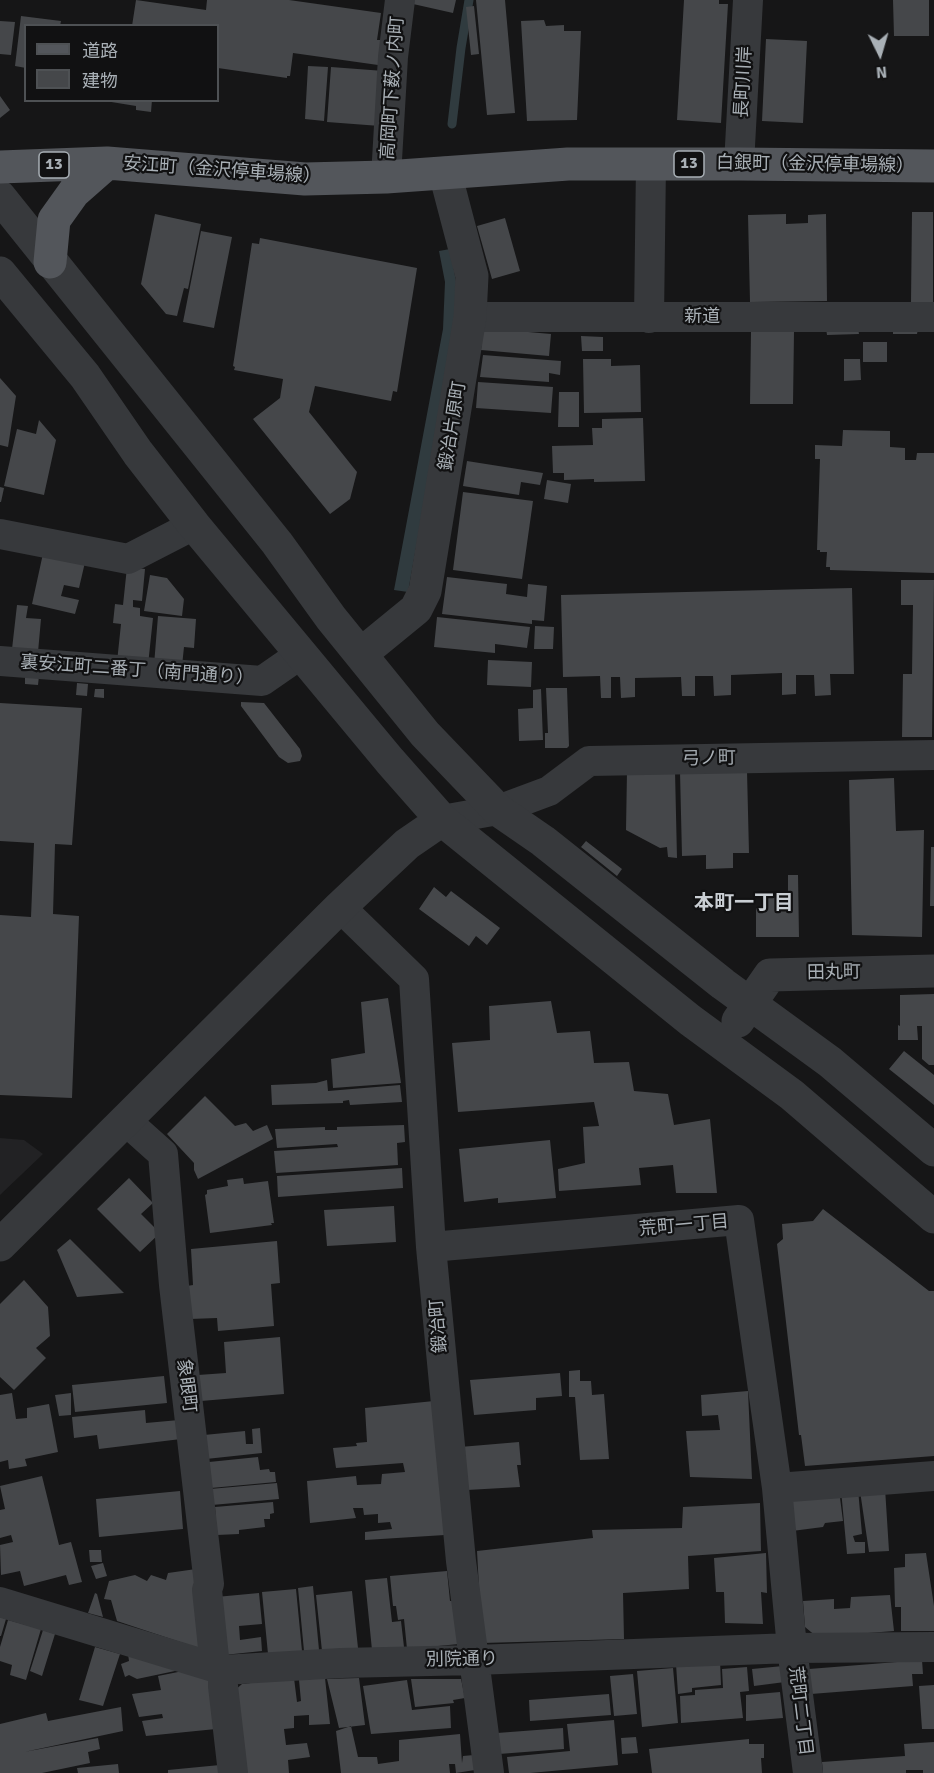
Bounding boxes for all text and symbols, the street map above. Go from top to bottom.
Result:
street label: 高岡町下薮ノ内町 [377,15,409,161]
legend [24,24,219,102]
north arrow [850,24,910,84]
text: 道路 [82,40,118,62]
street label: 長町川岸 [731,45,757,119]
text: N [875,61,888,82]
text: 建物 [82,70,118,92]
road number: 13 [674,151,704,177]
road number: 13 [39,152,69,178]
street label: 白銀町（金沢停車場線） [716,152,914,178]
street label: 安江町（金沢停車場線） [122,153,322,189]
street label: 新道 [684,306,720,328]
street label: 鍛冶片原町 [435,380,471,472]
street label: 裏安江町二番丁（南門通り） [20,652,254,690]
street label: 弓ノ町 [682,748,736,770]
district label: 本町一丁目 [694,892,794,916]
street label: 田丸町 [807,962,861,984]
street label: 荒町一丁目 [638,1211,730,1241]
street label: 鍛冶町 [426,1298,452,1354]
street label: 象眼町 [172,1358,200,1414]
street label: 別院通り [426,1649,498,1671]
street label: 荒町二丁目 [784,1665,816,1757]

